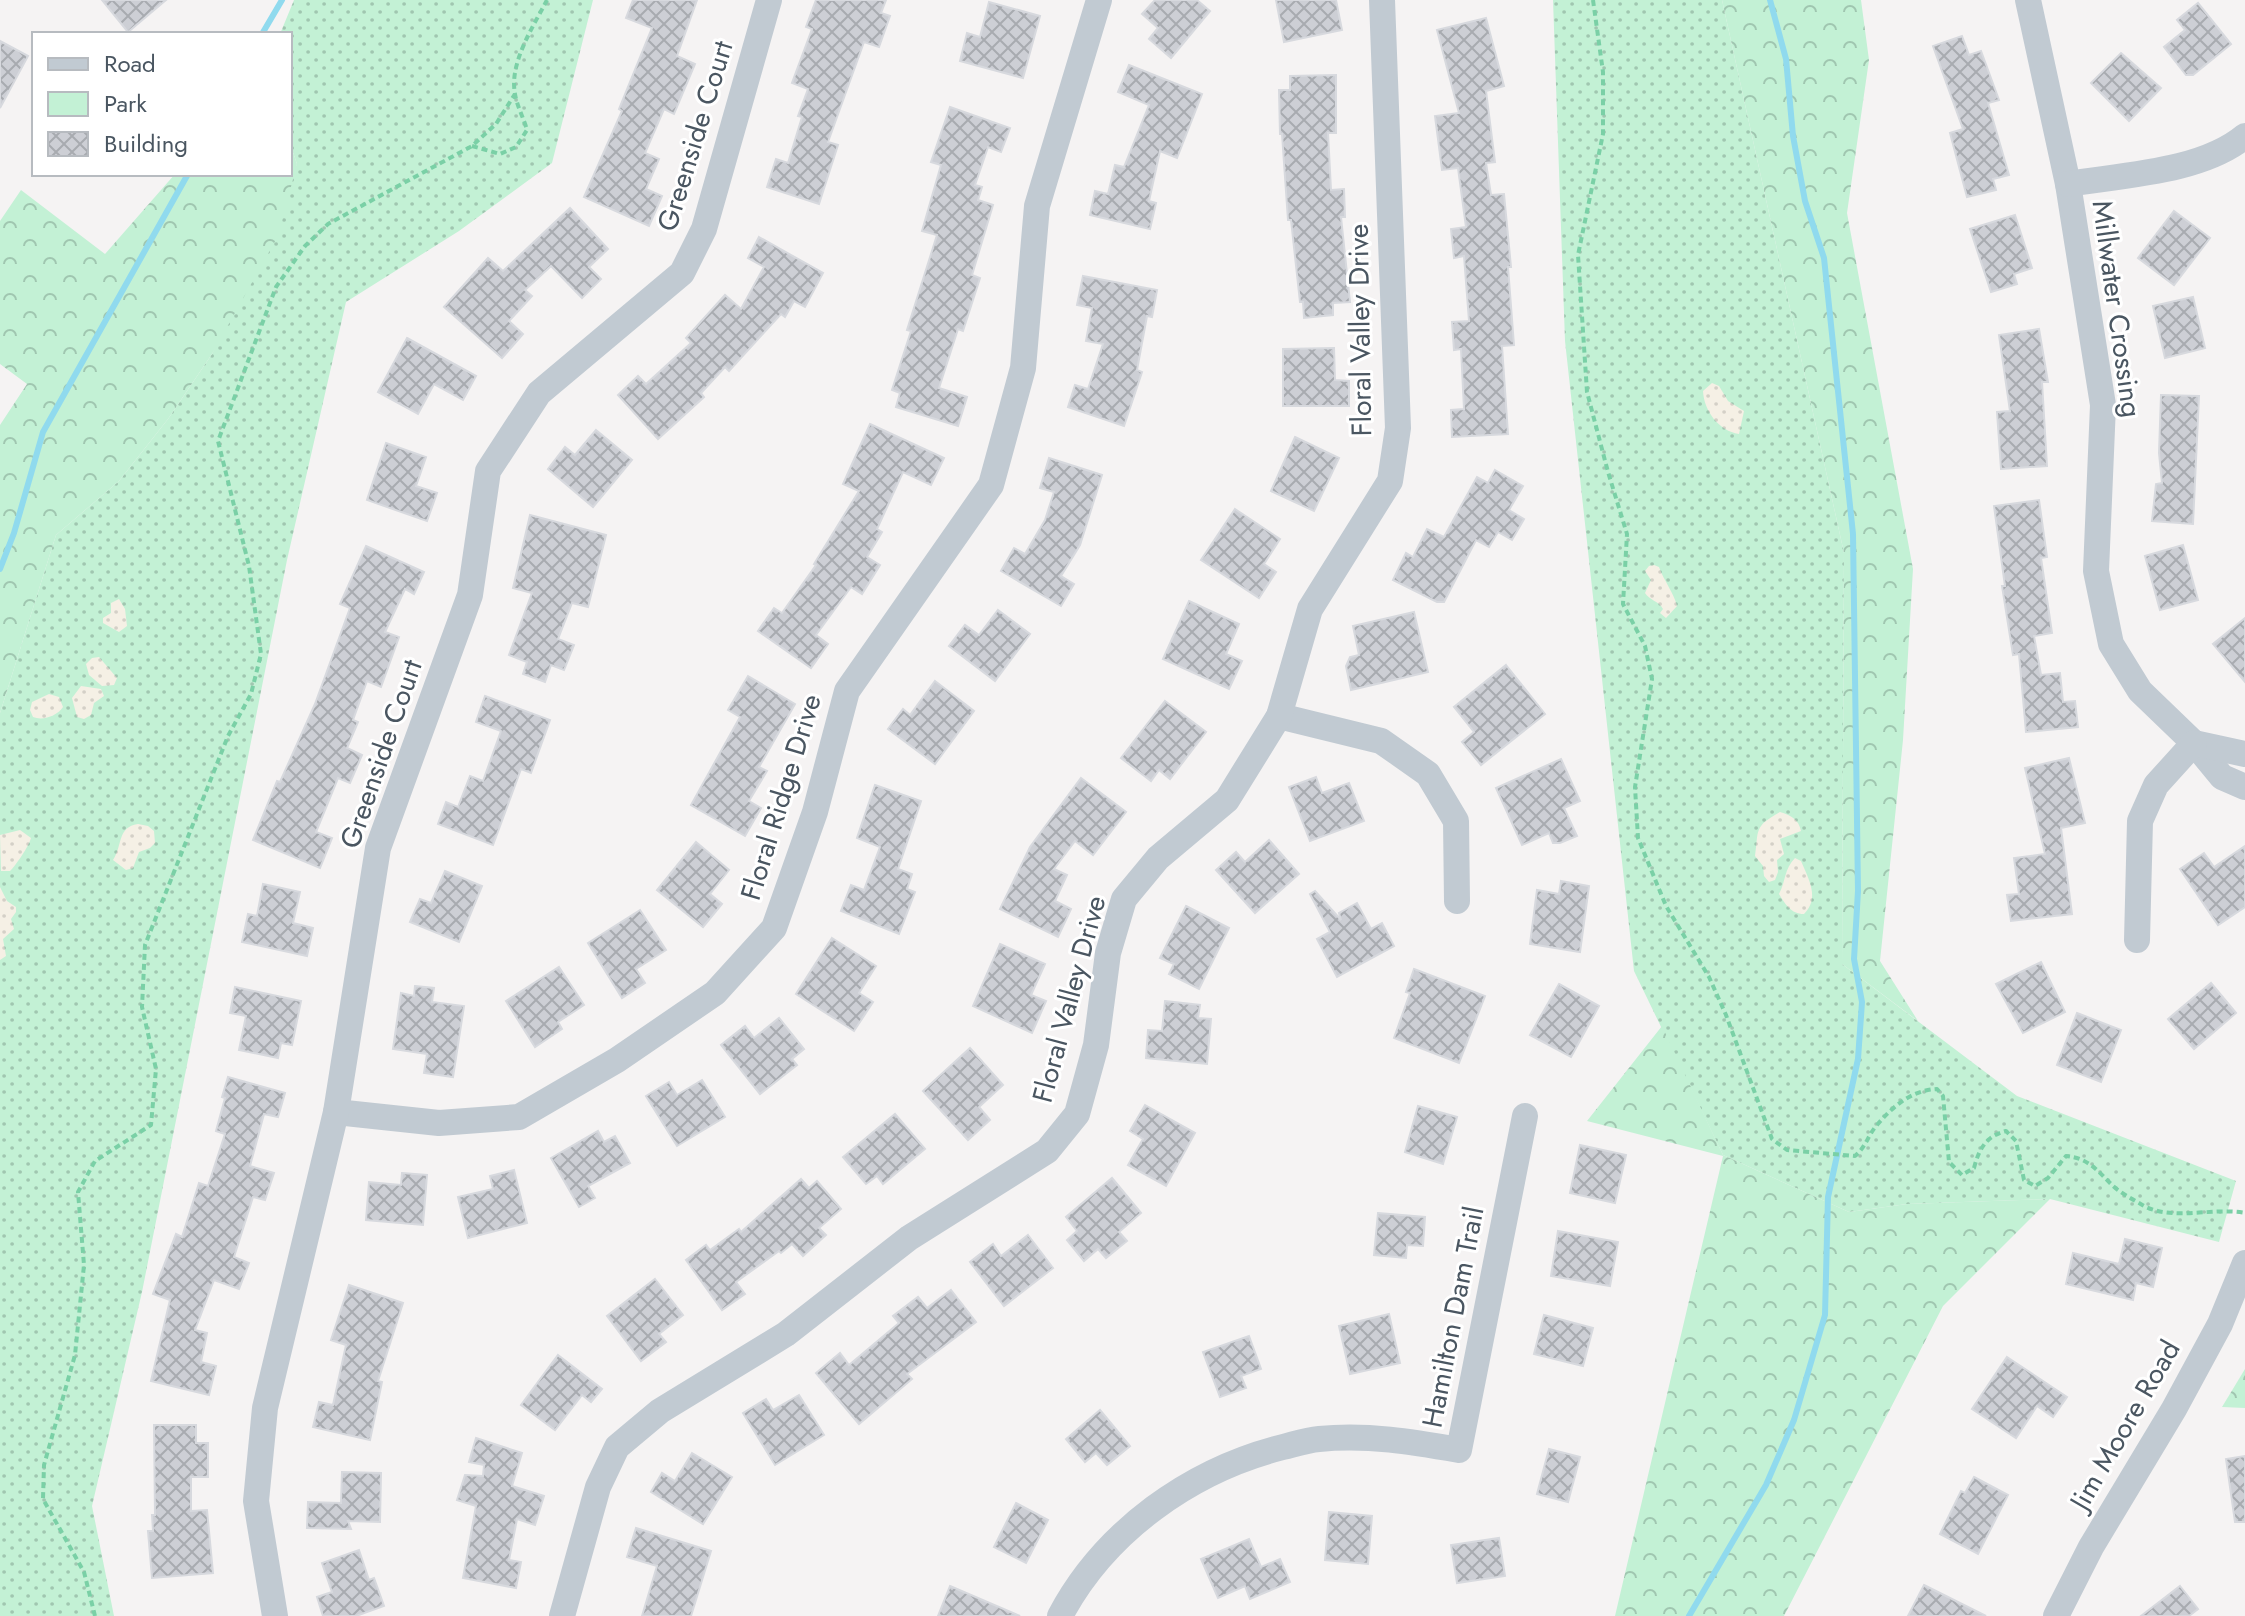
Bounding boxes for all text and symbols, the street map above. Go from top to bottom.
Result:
legend [32,32,292,176]
street label: Greenside Court [647,35,744,236]
text: Road [104,46,156,81]
text: Park [104,86,147,121]
text: Building [104,126,188,161]
street label: Millwater Crossing [2081,198,2153,420]
street label: Floral Valley Drive [1338,223,1382,437]
street label: Greenside Court [330,654,433,854]
street label: Floral Ridge Drive [730,689,832,905]
street label: Floral Valley Drive [1022,891,1116,1107]
street label: Hamilton Dam Trail [1411,1203,1495,1431]
street label: Jim Moore Road [2058,1333,2190,1521]

